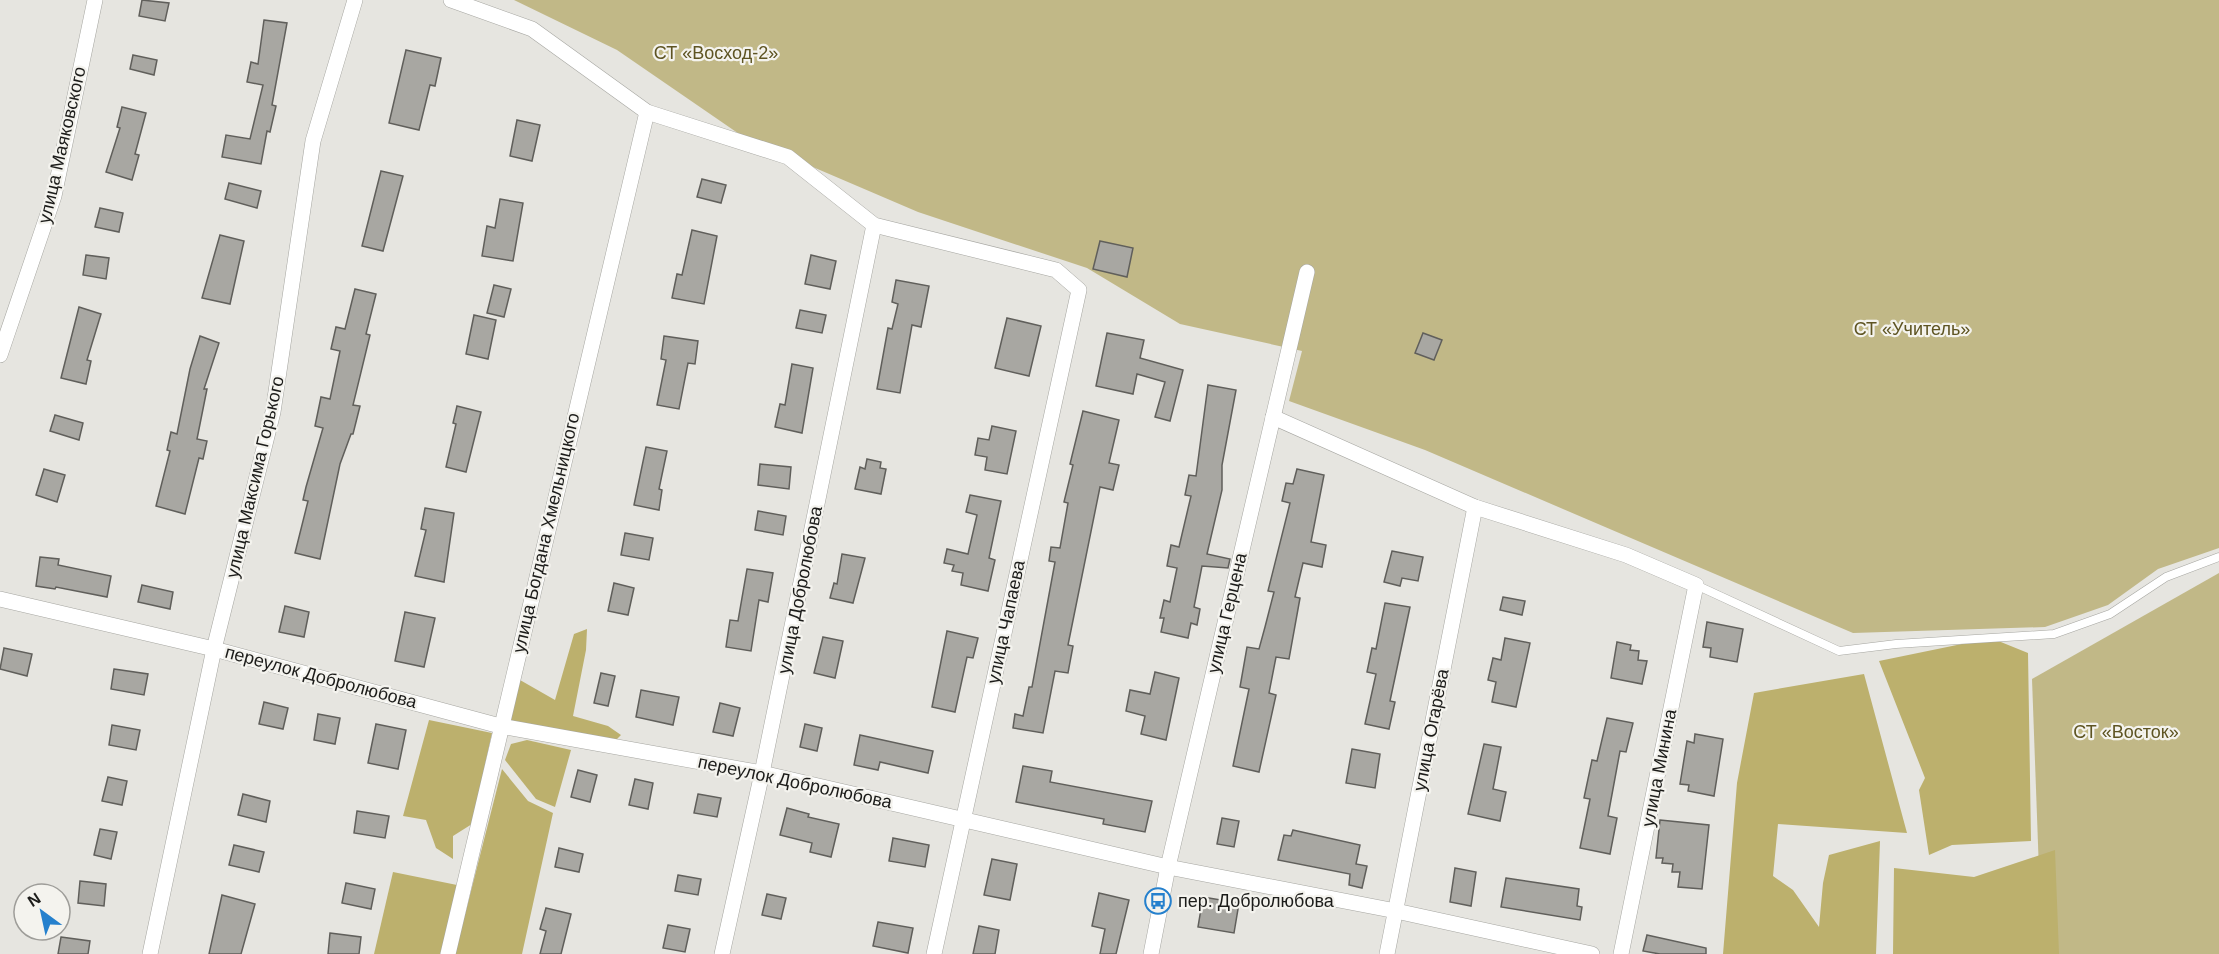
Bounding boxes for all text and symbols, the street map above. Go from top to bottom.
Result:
park label: СТ «Восход-2» [654,43,778,63]
street label: улица Маяковского [34,65,90,225]
park label: СТ «Учитель» [1854,319,1970,339]
street label: улица Максима Горького [222,374,288,580]
street label: улица Богдана Хмельницкого [509,411,583,655]
street label: улица Добролюбова [774,503,826,676]
street label: улица Герцена [1203,550,1251,675]
street label: улица Чапаева [983,558,1029,686]
street label: переулок Добролюбова [223,642,420,713]
street label: улица Огарёва [1409,666,1453,793]
street label: улица Минина [1638,706,1680,829]
park label: СТ «Восток» [2073,722,2179,742]
street label: переулок Добролюбова [696,752,895,813]
north arrow [12,882,72,942]
bus stop icon: пер. Добролюбова [1143,886,1173,916]
text: N [25,890,44,910]
place label: пер. Добролюбова [1178,891,1335,911]

